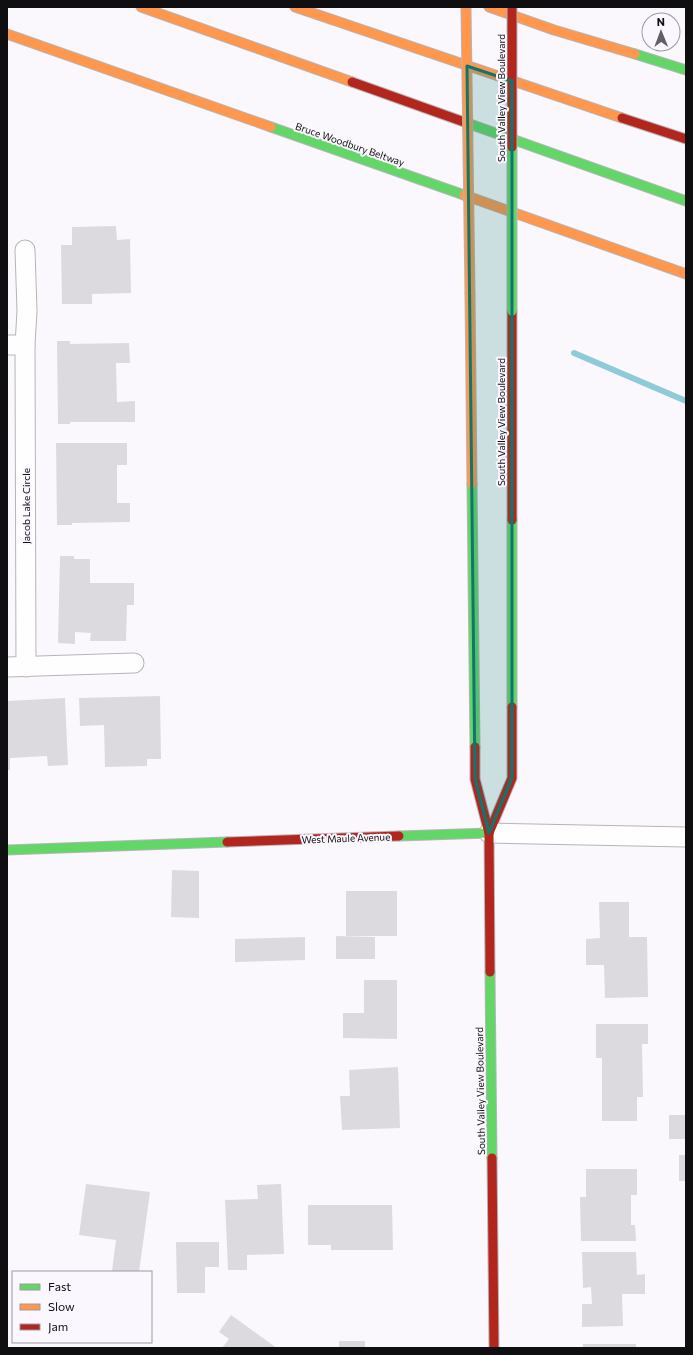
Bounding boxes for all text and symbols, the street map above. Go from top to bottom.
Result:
north arrow [641,12,681,52]
text: N [657,15,665,28]
street label: South Valley View Boulevard [495,34,507,162]
street label: Bruce Woodbury Beltway [294,120,406,168]
street label: South Valley View Boulevard [495,358,507,486]
street label: Jacob Lake Circle [20,468,32,544]
street label: West Maule Avenue [301,830,391,846]
street label: South Valley View Boulevard [473,1027,487,1155]
legend [12,1271,152,1343]
text: Fast [48,1279,71,1293]
text: Slow [48,1299,75,1313]
text: Jam [48,1319,68,1334]

